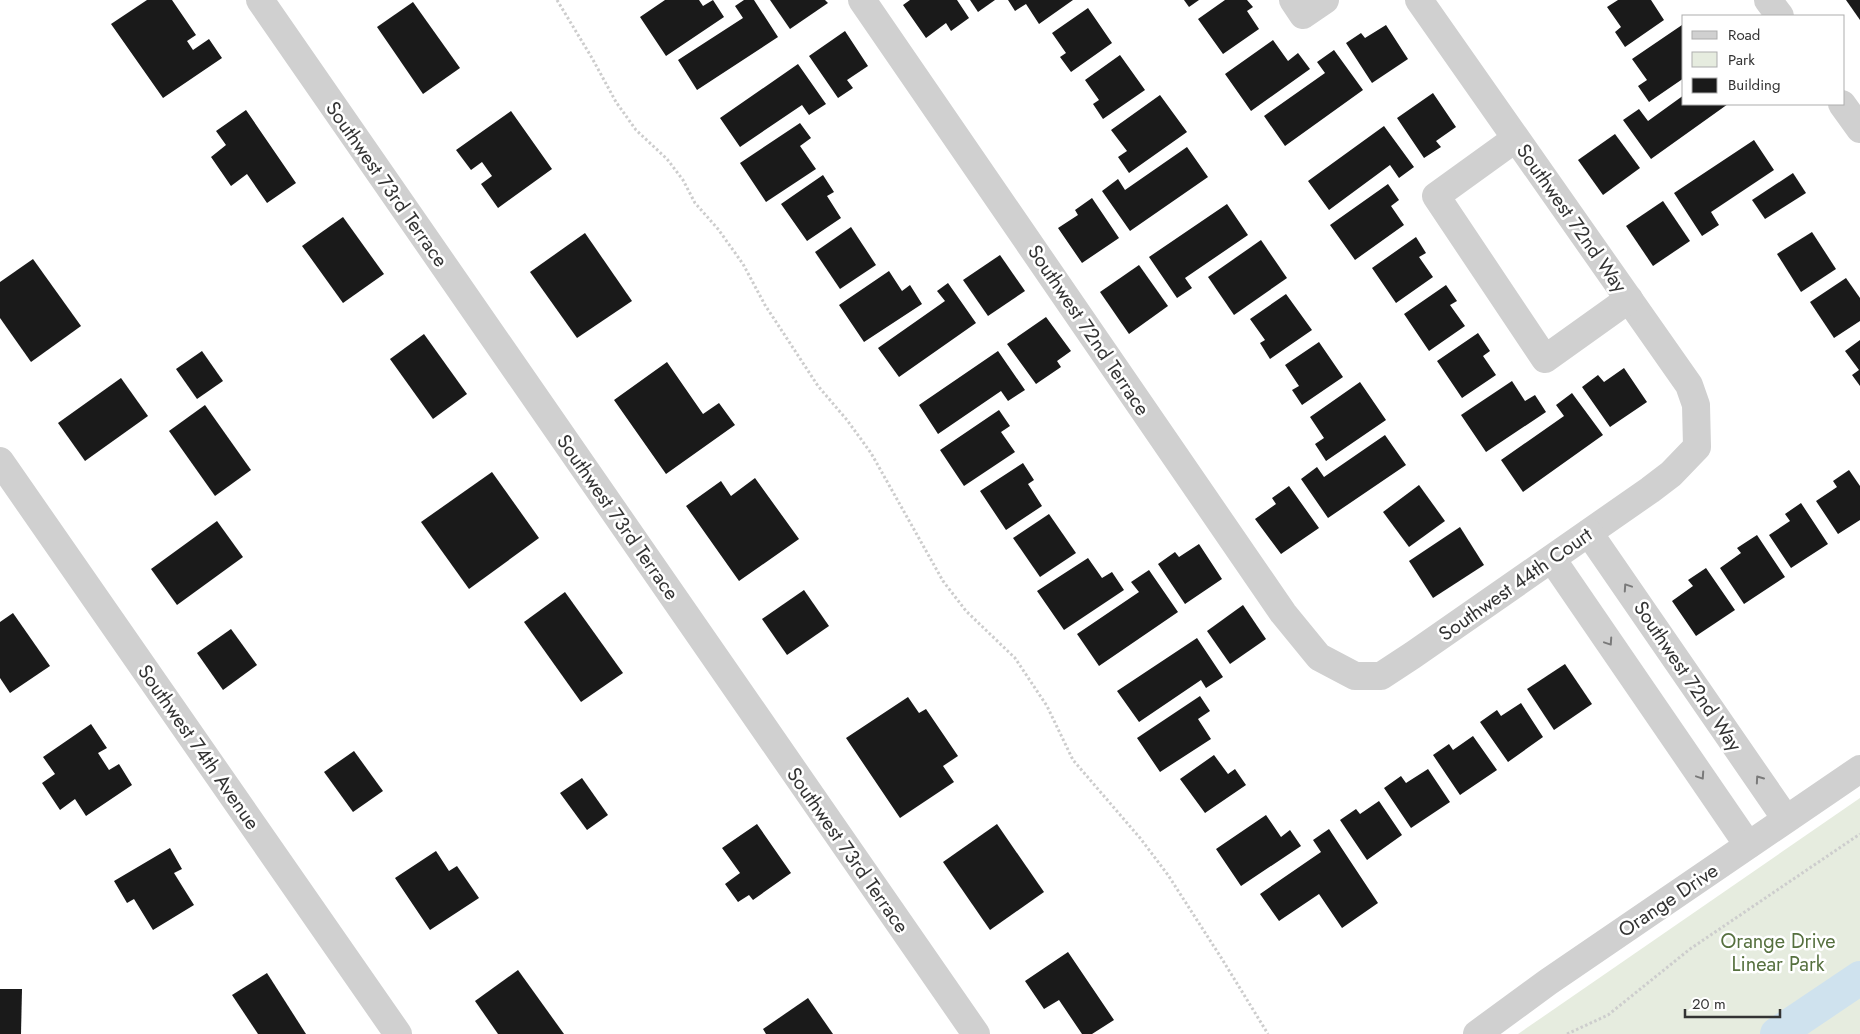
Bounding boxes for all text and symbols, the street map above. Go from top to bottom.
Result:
legend [1682,15,1845,105]
text: Road [1728,24,1760,46]
text: Park [1728,49,1755,71]
text: Building [1728,74,1780,96]
street label: Southwest 73rd Terrace [318,95,455,273]
street label: Southwest 72nd Way [1509,138,1634,299]
street label: Southwest 72nd Terrace [1020,239,1157,422]
street label: Southwest 73rd Terrace [549,428,686,606]
street label: Southwest 44th Court [1433,520,1598,648]
one-way arrow [1624,584,1633,593]
street label: Southwest 72nd Way [1626,595,1749,757]
one-way arrow [1603,636,1612,646]
street label: Southwest 74th Avenue [131,659,267,836]
street label: Southwest 73rd Terrace [779,761,916,939]
one-way arrow [1695,771,1704,780]
one-way arrow [1755,775,1765,784]
street label: Orange Drive [1613,856,1724,945]
park label: Orange Drive Linear Park [1721,927,1835,979]
scale bar [1685,986,1780,1018]
text: 20 m [1692,993,1726,1015]

